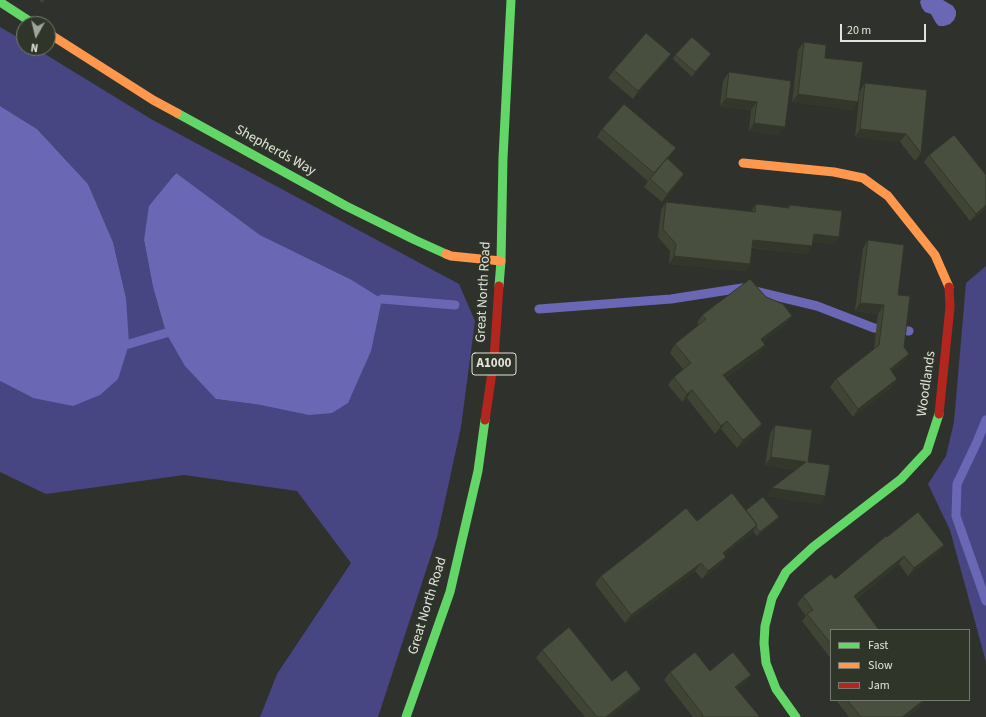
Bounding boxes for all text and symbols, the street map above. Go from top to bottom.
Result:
north arrow [16,16,56,56]
scale bar [842,16,928,42]
text: 20 m [847,22,871,39]
text: N [30,39,39,55]
street label: Shepherds Way [232,122,318,180]
street label: Great North Road [473,241,495,343]
street label: Woodlands [914,350,940,418]
road number: A1000 [472,353,516,375]
street label: Great North Road [405,555,451,657]
legend [830,629,970,701]
text: Fast [868,637,888,654]
text: Slow [868,657,893,674]
text: Jam [868,677,890,694]

